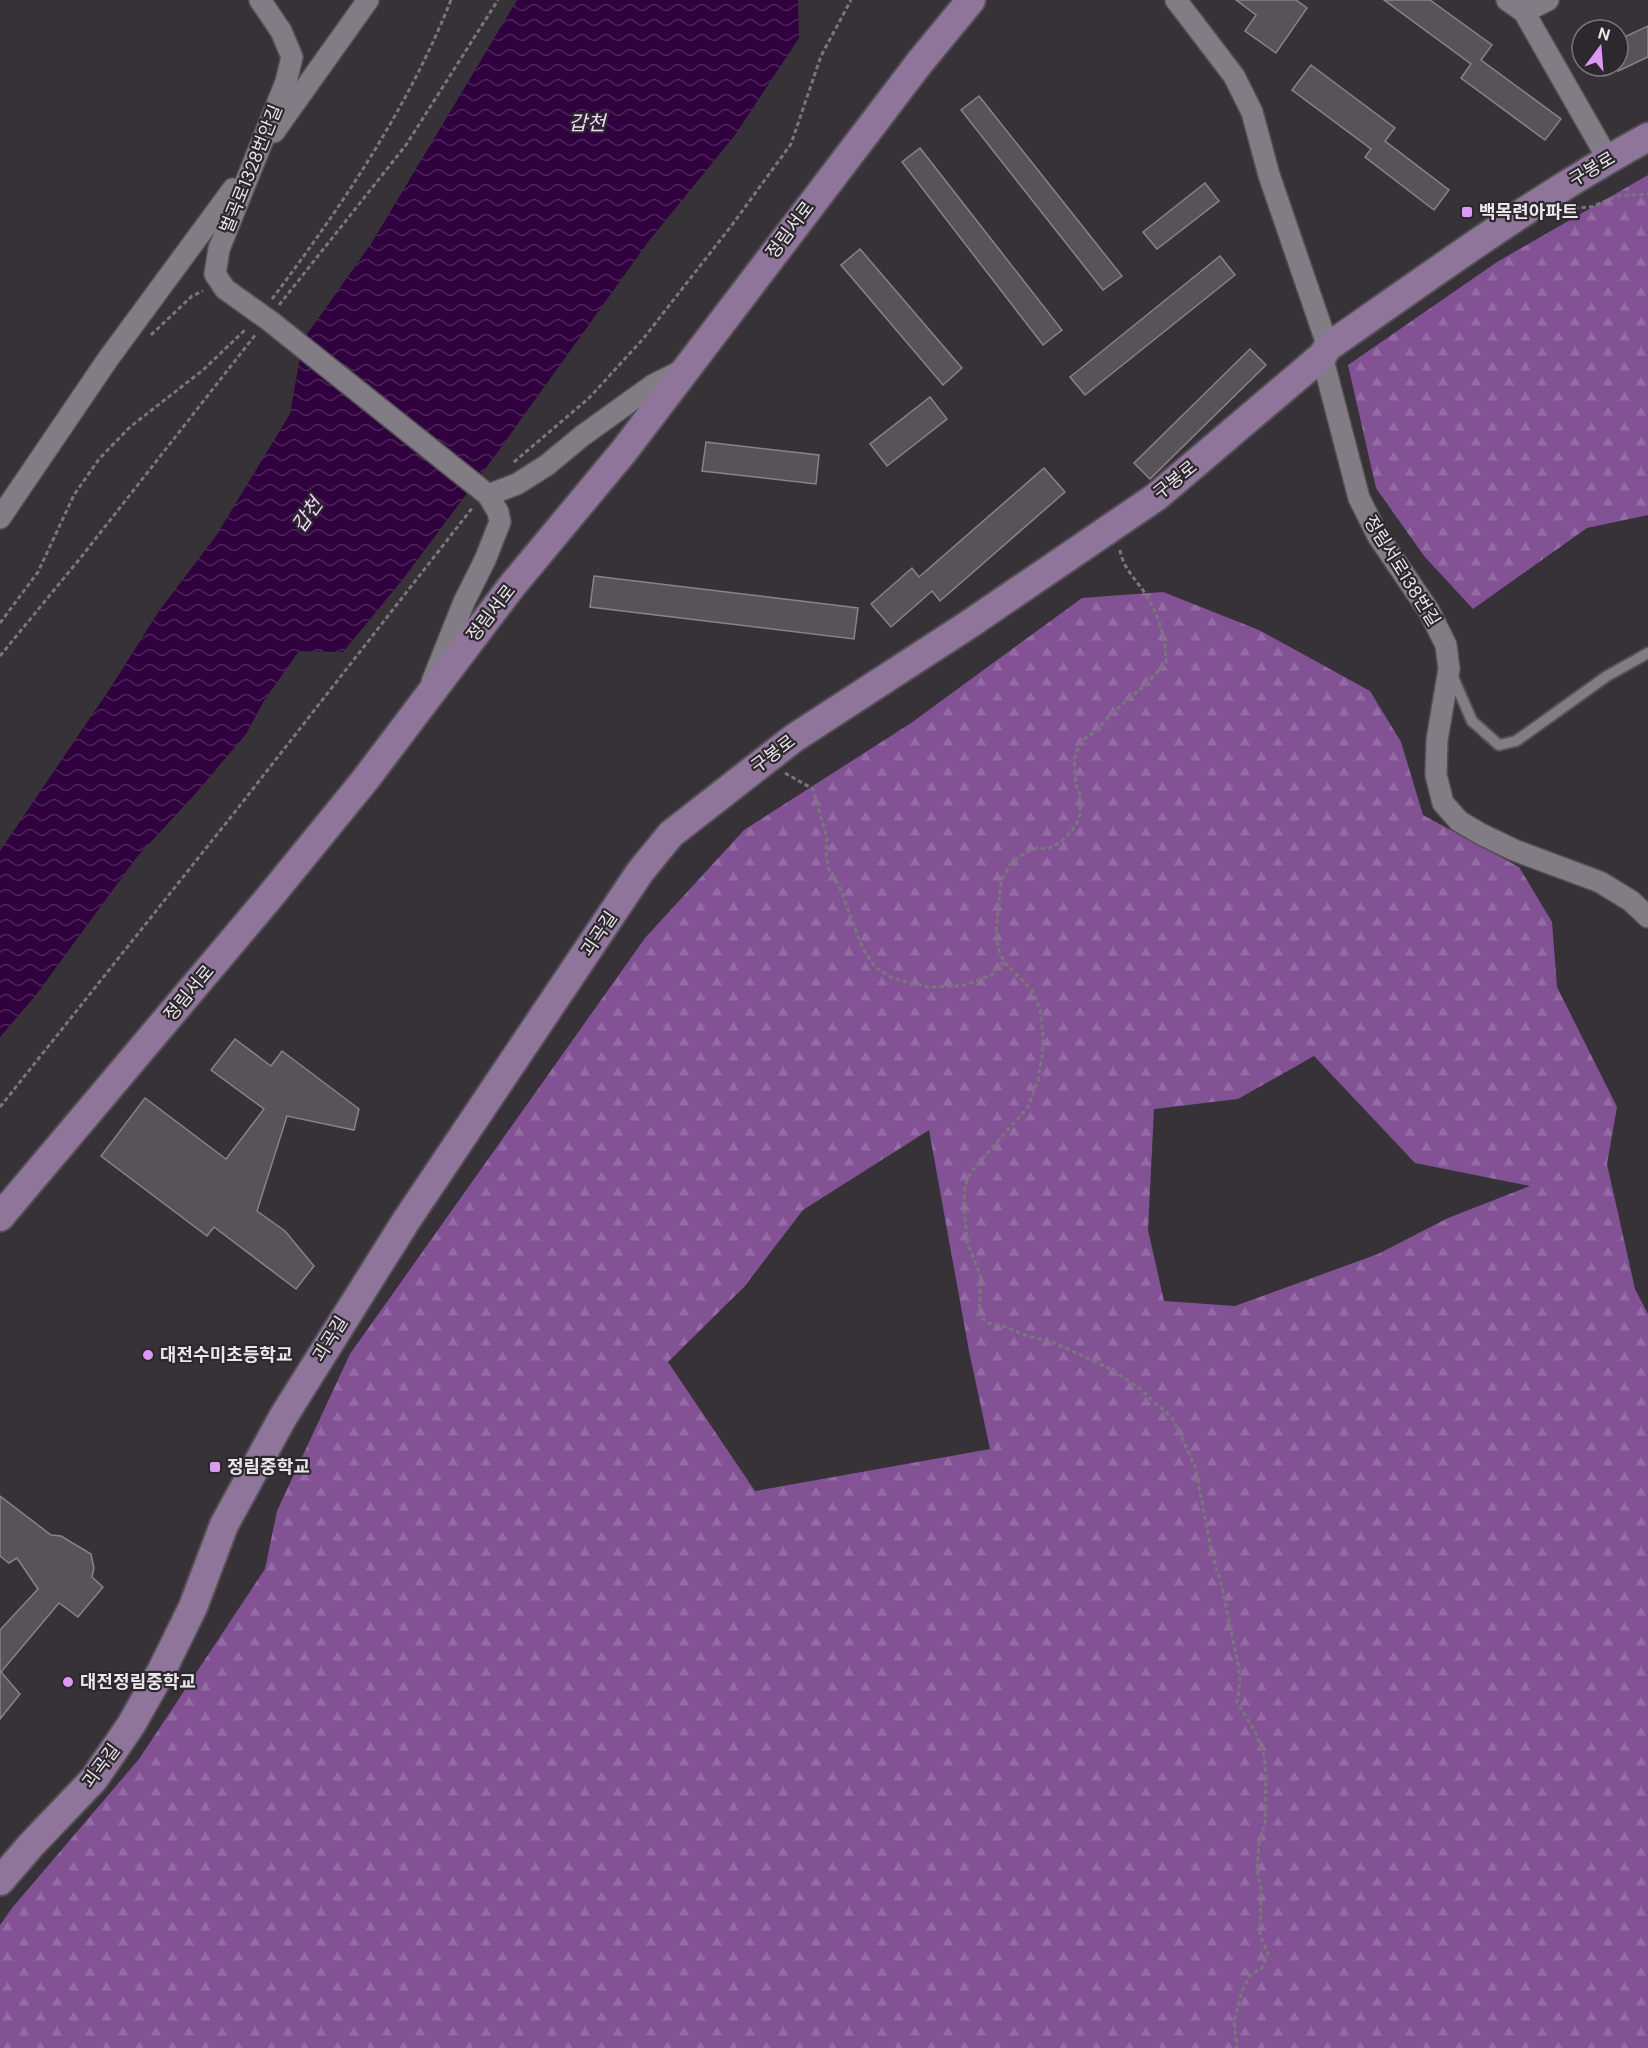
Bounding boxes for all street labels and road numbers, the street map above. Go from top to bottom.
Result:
street label: 벌곡로1328번안길 [214,101,288,237]
street label: 구봉로 [1565,146,1619,192]
street label: 정림서로 [760,196,820,264]
street label: 구봉로 [1148,455,1202,505]
street label: 정림서로138번길 [1358,511,1446,631]
street label: 정림서로 [461,580,521,646]
street label: 구봉로 [746,729,800,779]
street label: 괴곡길 [575,907,623,961]
street label: 정림서로 [159,960,219,1026]
street label: 괴곡길 [307,1312,353,1366]
street label: 괴곡길 [76,1739,126,1793]

